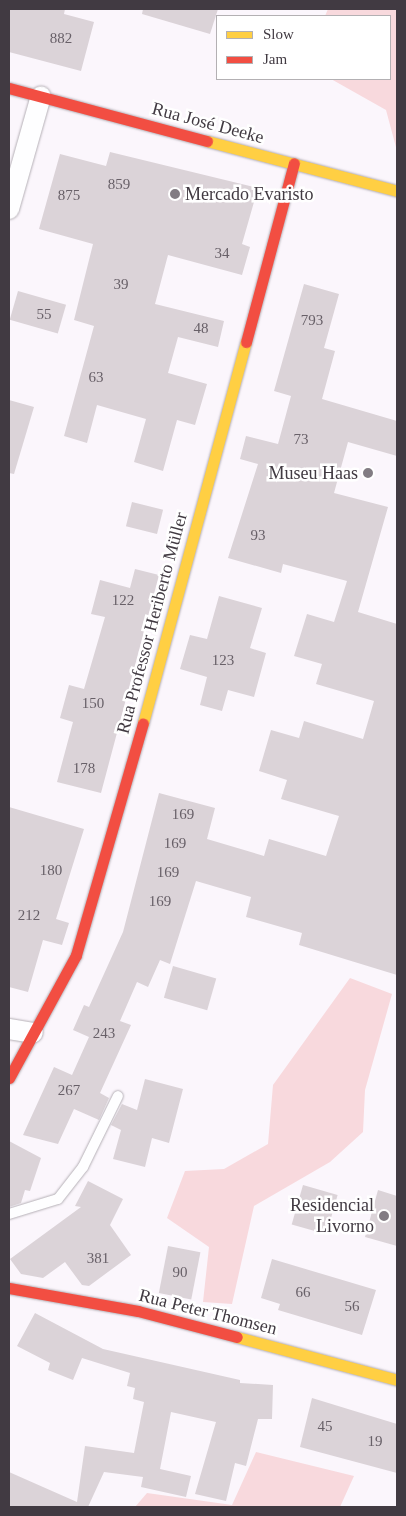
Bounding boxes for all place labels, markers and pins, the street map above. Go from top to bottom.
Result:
place label: Mercado Evaristo [185,183,313,205]
marker: Mercado Evaristo [169,188,181,200]
place label: Museu Haas [269,462,358,484]
marker: Museu Haas [362,467,374,479]
place label: Residencial Livorno [290,1195,374,1238]
marker: Residencial Livorno [378,1210,390,1222]

